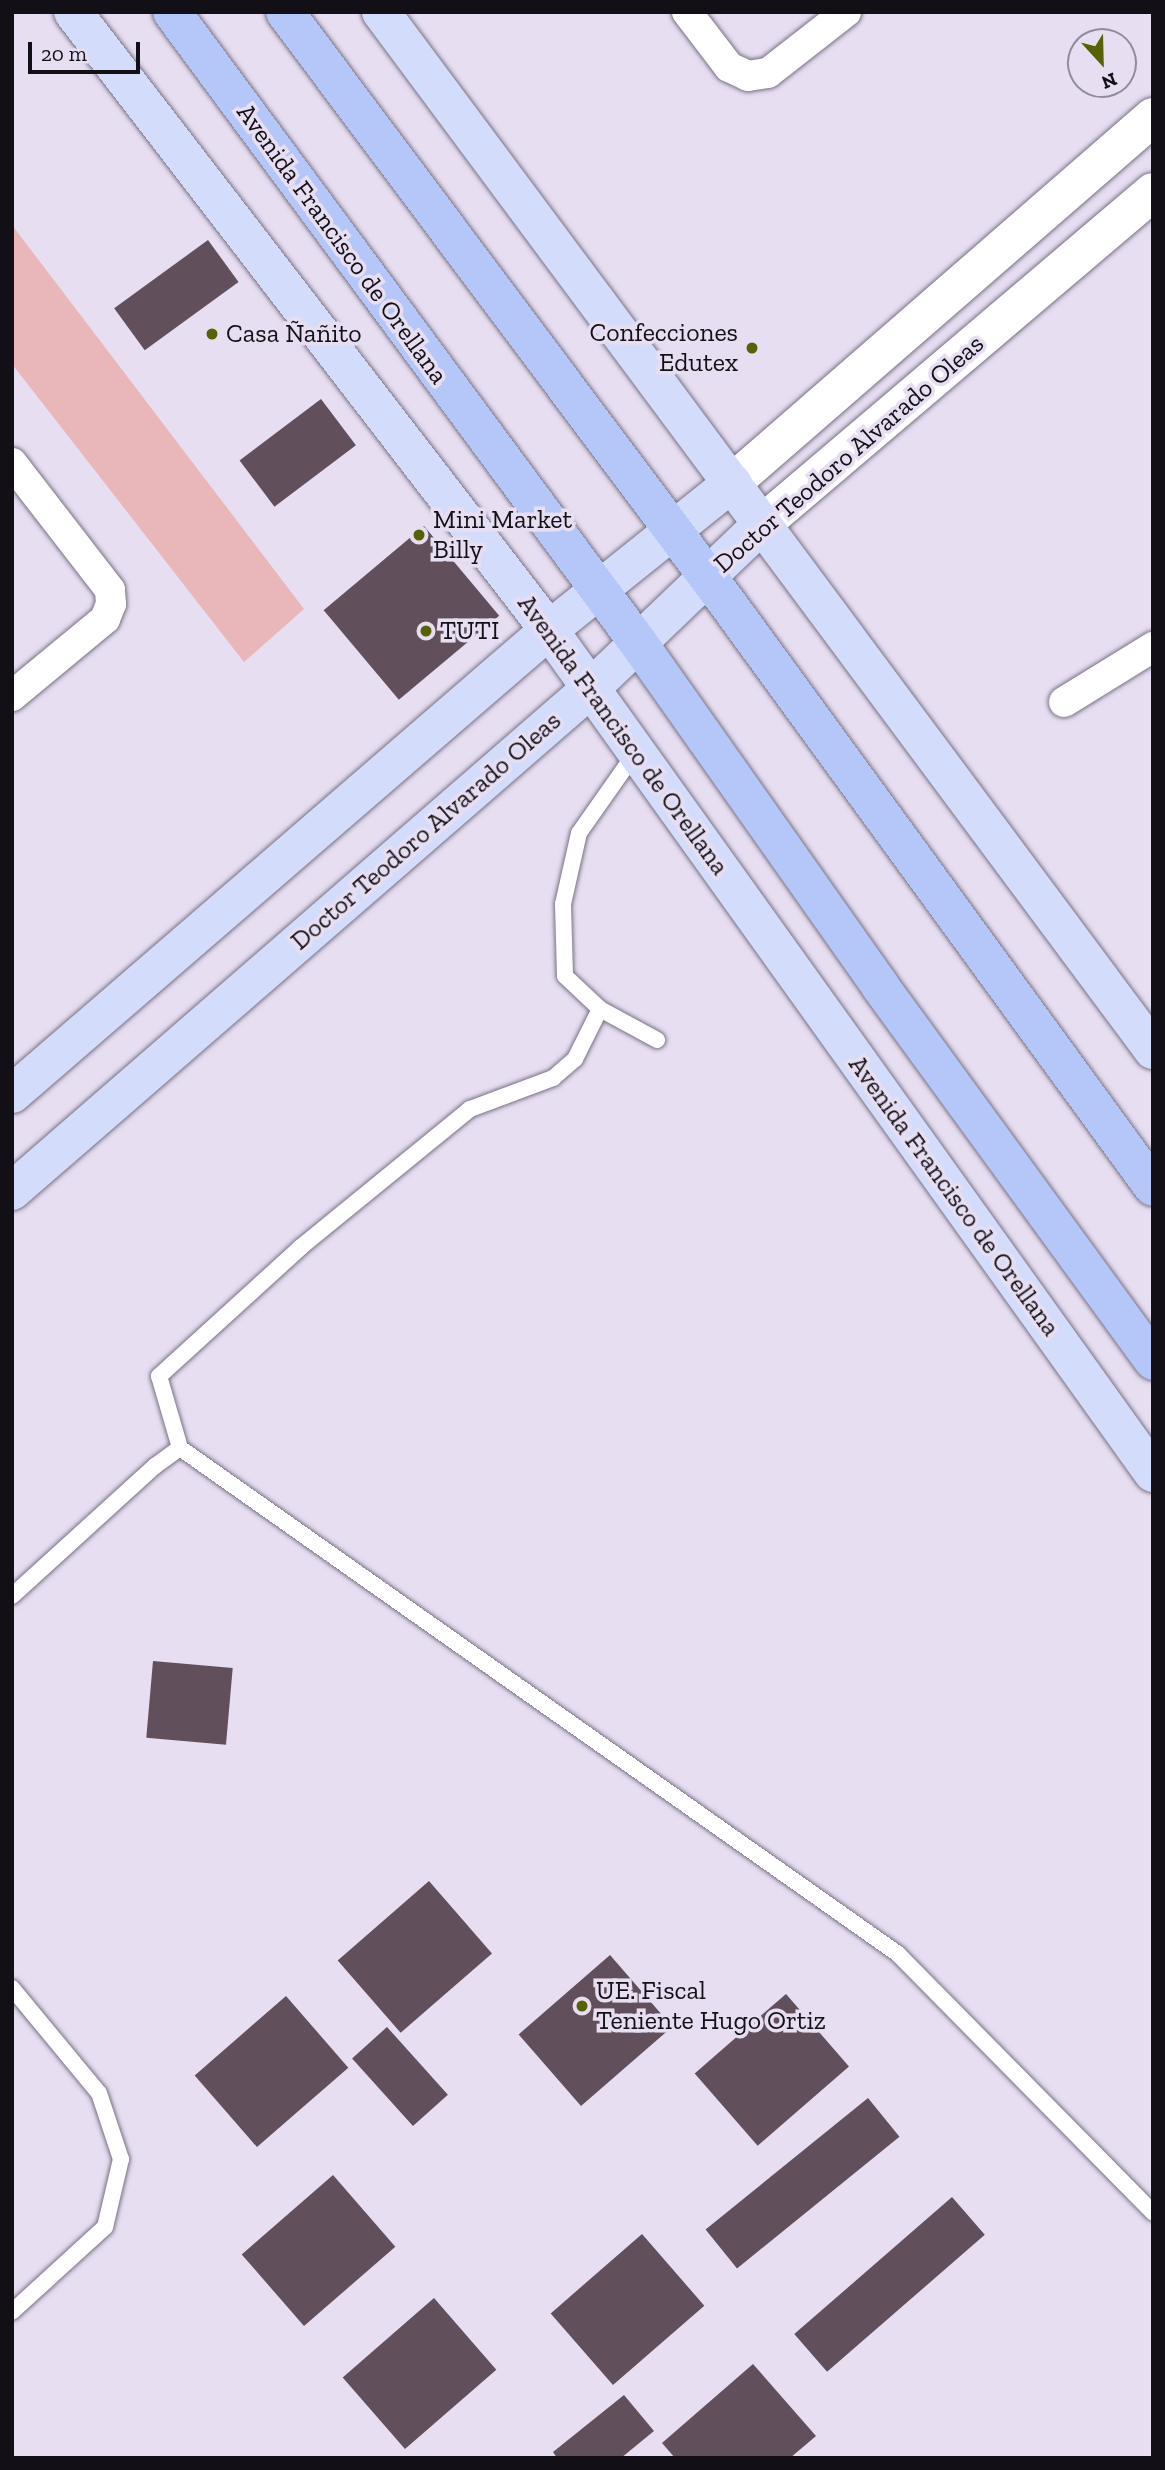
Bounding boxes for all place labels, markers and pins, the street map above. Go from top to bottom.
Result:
place label: Confecciones Edutex [589,317,738,378]
place label: Casa Ñañito [226,318,361,350]
marker: Casa Ñañito [204,326,220,342]
marker: Confecciones Edutex [744,340,760,356]
place label: Mini Market Billy [433,504,572,566]
marker: Mini Market Billy [411,527,427,543]
place label: TUTI [440,615,499,647]
marker: TUTI [418,623,434,639]
place label: UE. Fiscal Teniente Hugo Ortiz [596,1975,826,2036]
marker: UE. Fiscal Teniente Hugo Ortiz [574,1998,590,2014]

